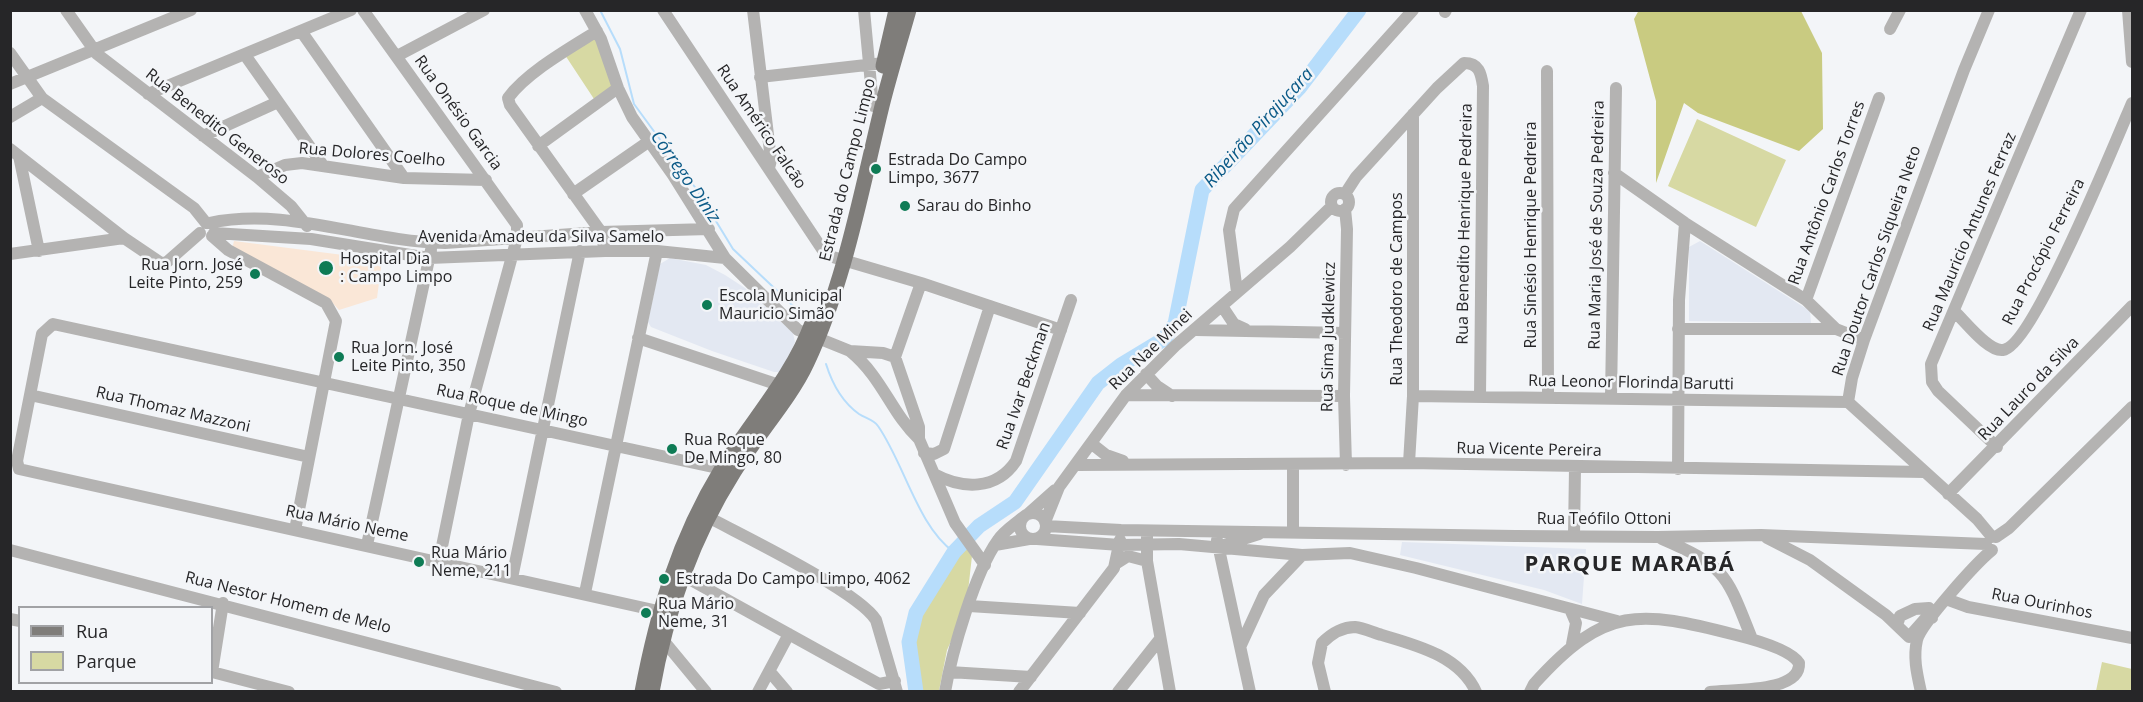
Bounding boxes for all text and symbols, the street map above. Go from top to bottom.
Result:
street label: Rua Onésio Garcia [410,52,506,174]
street label: Rua Américo Falcão [712,61,810,193]
water label: Ribeirão Pirajuçara [1200,64,1318,192]
street label: Rua Benedito Generoso [141,65,293,189]
street label: Estrada do Campo Limpo [816,76,880,264]
street label: Rua Antônio Carlos Torres [1785,98,1869,288]
street label: Rua Maria José de Souza Pedreira [1585,100,1609,350]
street label: Rua Benedito Henrique Pedreira [1453,103,1477,345]
street label: Rua Sinésio Henrique Pedreira [1521,121,1541,349]
water label: Córrego Diniz [645,127,725,227]
street label: Rua Mauricio Antunes Ferraz [1919,129,2021,335]
street label: Rua Dolores Coelho [298,139,446,171]
street label: Rua Doutor Carlos Siqueira Neto [1829,143,1925,379]
place label: Estrada Do Campo Limpo, 3677 [888,150,1027,188]
marker: Estrada Do Campo Limpo, 3677 [869,162,883,176]
street label: Rua Procópio Ferreira [1999,175,2089,329]
street label: Rua Theodoro de Campos [1387,192,1407,386]
place label: Sarau do Binho [917,196,1031,216]
marker: Sarau do Binho [898,199,912,213]
street label: Avenida Amadeu da Silva Samelo [418,227,664,247]
place label: Hospital Dia : Campo Limpo [340,249,452,287]
place label: Rua Jorn. José Leite Pinto, 259 [128,255,243,293]
marker: Hospital Dia : Campo Limpo [317,259,335,277]
street label: Rua Sima Judklewicz [1318,262,1340,412]
marker: Rua Jorn. José Leite Pinto, 259 [248,267,262,281]
place label: Escola Municipal Mauricio Simão [719,286,842,324]
marker: Escola Municipal Mauricio Simão [700,298,714,312]
street label: Rua Nae Minei [1105,306,1197,394]
street label: Rua Ivar Beckman [993,320,1055,452]
street label: Rua Lauro da Silva [1975,333,2083,445]
place label: Rua Jorn. José Leite Pinto, 350 [351,338,466,376]
marker: Rua Jorn. José Leite Pinto, 350 [332,350,346,364]
street label: Rua Leonor Florinda Barutti [1528,372,1734,394]
street label: Rua Roque de Mingo [434,381,590,431]
street label: Rua Thomaz Mazzoni [94,383,252,437]
place label: Rua Roque De Mingo, 80 [684,430,782,468]
street label: Rua Vicente Pereira [1456,439,1602,461]
marker: Rua Roque De Mingo, 80 [665,442,679,456]
street label: Rua Mário Neme [284,502,410,546]
street label: Rua Teófilo Ottoni [1537,509,1671,529]
place label: Rua Mário Neme, 211 [431,543,512,581]
district label: PARQUE MARABÁ [1525,552,1735,578]
marker: Rua Mário Neme, 211 [412,555,426,569]
street label: Rua Nestor Homem de Melo [183,568,393,638]
place label: Estrada Do Campo Limpo, 4062 [676,569,911,589]
marker: Estrada Do Campo Limpo, 4062 [657,572,671,586]
street label: Rua Ourinhos [1990,585,2094,623]
place label: Rua Mário Neme, 31 [658,594,734,632]
legend [18,606,213,684]
marker: Rua Mário Neme, 31 [639,606,653,620]
text: Rua [76,619,108,643]
text: Parque [76,649,136,673]

